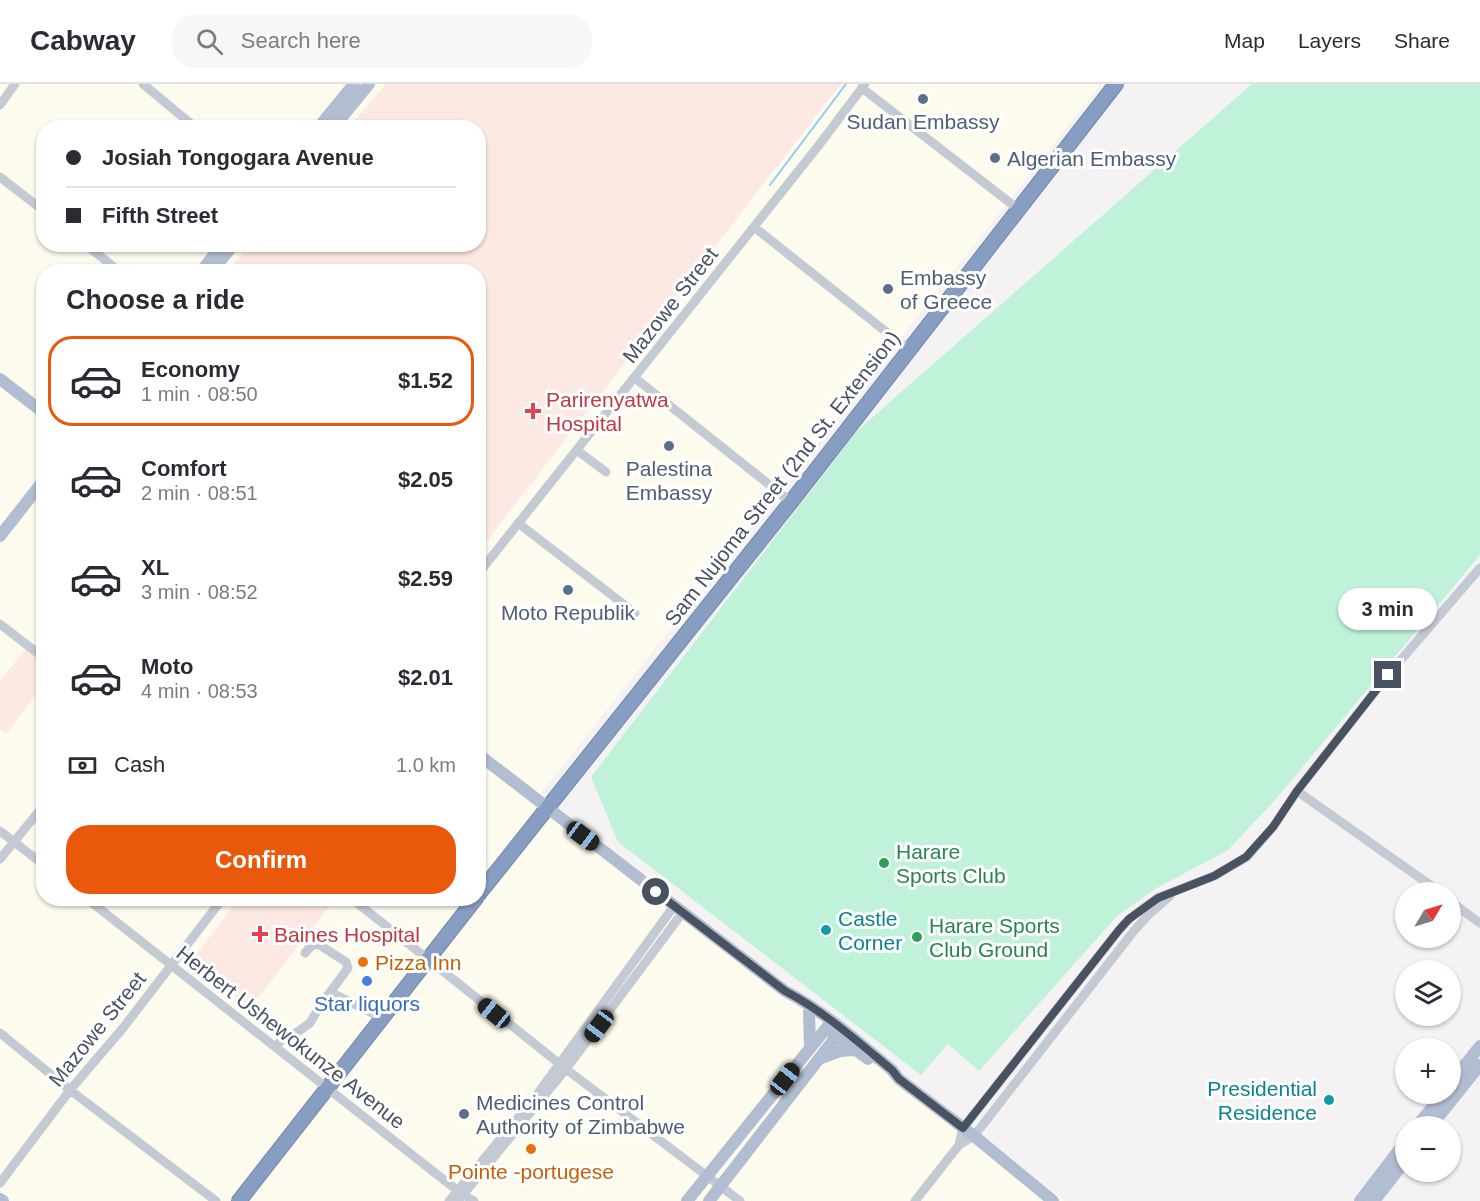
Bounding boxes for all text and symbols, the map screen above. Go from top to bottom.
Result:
search box [172,14,592,68]
text: Cabway [30,25,136,56]
icon: search [193,25,226,58]
text: Search here [241,28,361,53]
text: Map [1224,29,1265,52]
text: Layers [1298,29,1361,52]
text: Share [1394,29,1450,52]
marker: Sudan Embassy [916,92,930,106]
place label: Sudan Embassy [847,110,1000,133]
text: Josiah Tongogara Avenue [102,145,374,170]
place label: Algerian Embassy [1007,147,1177,170]
marker: Algerian Embassy [988,151,1002,165]
text: Fifth Street [102,203,218,228]
street label: Mazowe Street [618,243,722,367]
place label: Embassy of Greece [900,266,992,313]
marker: Embassy of Greece [881,282,895,296]
text: Choose a ride [66,285,245,315]
street label: Sam Nujoma Street (2nd St. Extension) [660,326,904,630]
icon: car [69,354,123,408]
text: Economy [141,357,240,382]
text: $1.52 [398,368,453,393]
text: 1 min · 08:50 [141,383,258,405]
place label: Parirenyatwa Hospital [546,388,669,435]
marker: Parirenyatwa Hospital [524,402,542,420]
marker: Palestina Embassy [662,439,676,453]
icon: car [69,453,123,507]
text: Comfort [141,456,227,481]
place label: Palestina Embassy [626,457,713,504]
text: $2.05 [398,467,453,492]
text: 2 min · 08:51 [141,482,258,504]
icon: car [69,552,123,606]
text: XL [141,555,169,580]
text: $2.59 [398,566,453,591]
text: 3 min · 08:52 [141,581,258,603]
marker: Moto Republik [561,583,575,597]
callout: 3 min [1338,588,1438,630]
text: 3 min [1361,598,1414,620]
place label: Moto Republik [501,601,636,624]
icon: car [69,651,123,705]
text: Moto [141,654,194,679]
route end [1374,661,1401,688]
text: $2.01 [398,665,453,690]
text: 4 min · 08:53 [141,680,258,702]
icon: cash [66,749,99,782]
text: Cash [114,752,165,777]
text: 1.0 km [396,754,456,776]
car [563,818,603,854]
button: Confirm [66,825,456,894]
place label: Harare Sports Club [896,840,1006,887]
marker: Harare Sports Club [877,856,891,870]
route start [642,878,669,905]
north arrow [1395,882,1461,948]
map controls [1395,882,1461,1182]
place label: Castle Corner [838,907,902,954]
place label: Harare Sports Club Ground [929,914,1060,961]
place label: Baines Hospital [274,923,420,946]
marker: Castle Corner [819,923,833,937]
marker: Baines Hospital [251,925,269,943]
marker: Harare Sports Club Ground [910,930,924,944]
street label: Herbert Ushewokunze Avenue [172,941,410,1133]
place label: Pizza Inn [375,951,461,974]
marker: Pizza Inn [356,955,370,969]
button: layers [1395,960,1461,1026]
street label: Mazowe Street [44,967,150,1091]
marker: Star liquors [360,974,374,988]
place label: Star liquors [314,992,420,1015]
car [474,995,514,1031]
car [581,1006,617,1046]
button: + [1395,1038,1461,1104]
car [767,1059,803,1099]
place label: Presidential Residence [1207,1077,1317,1124]
place label: Medicines Control Authority of Zimbabwe [476,1091,685,1138]
marker: Presidential Residence [1322,1093,1336,1107]
marker: Medicines Control Authority of Zimbabwe [457,1107,471,1121]
button: − [1395,1116,1461,1182]
marker: Pointe -portugese [524,1142,538,1156]
place label: Pointe -portugese [448,1160,614,1183]

